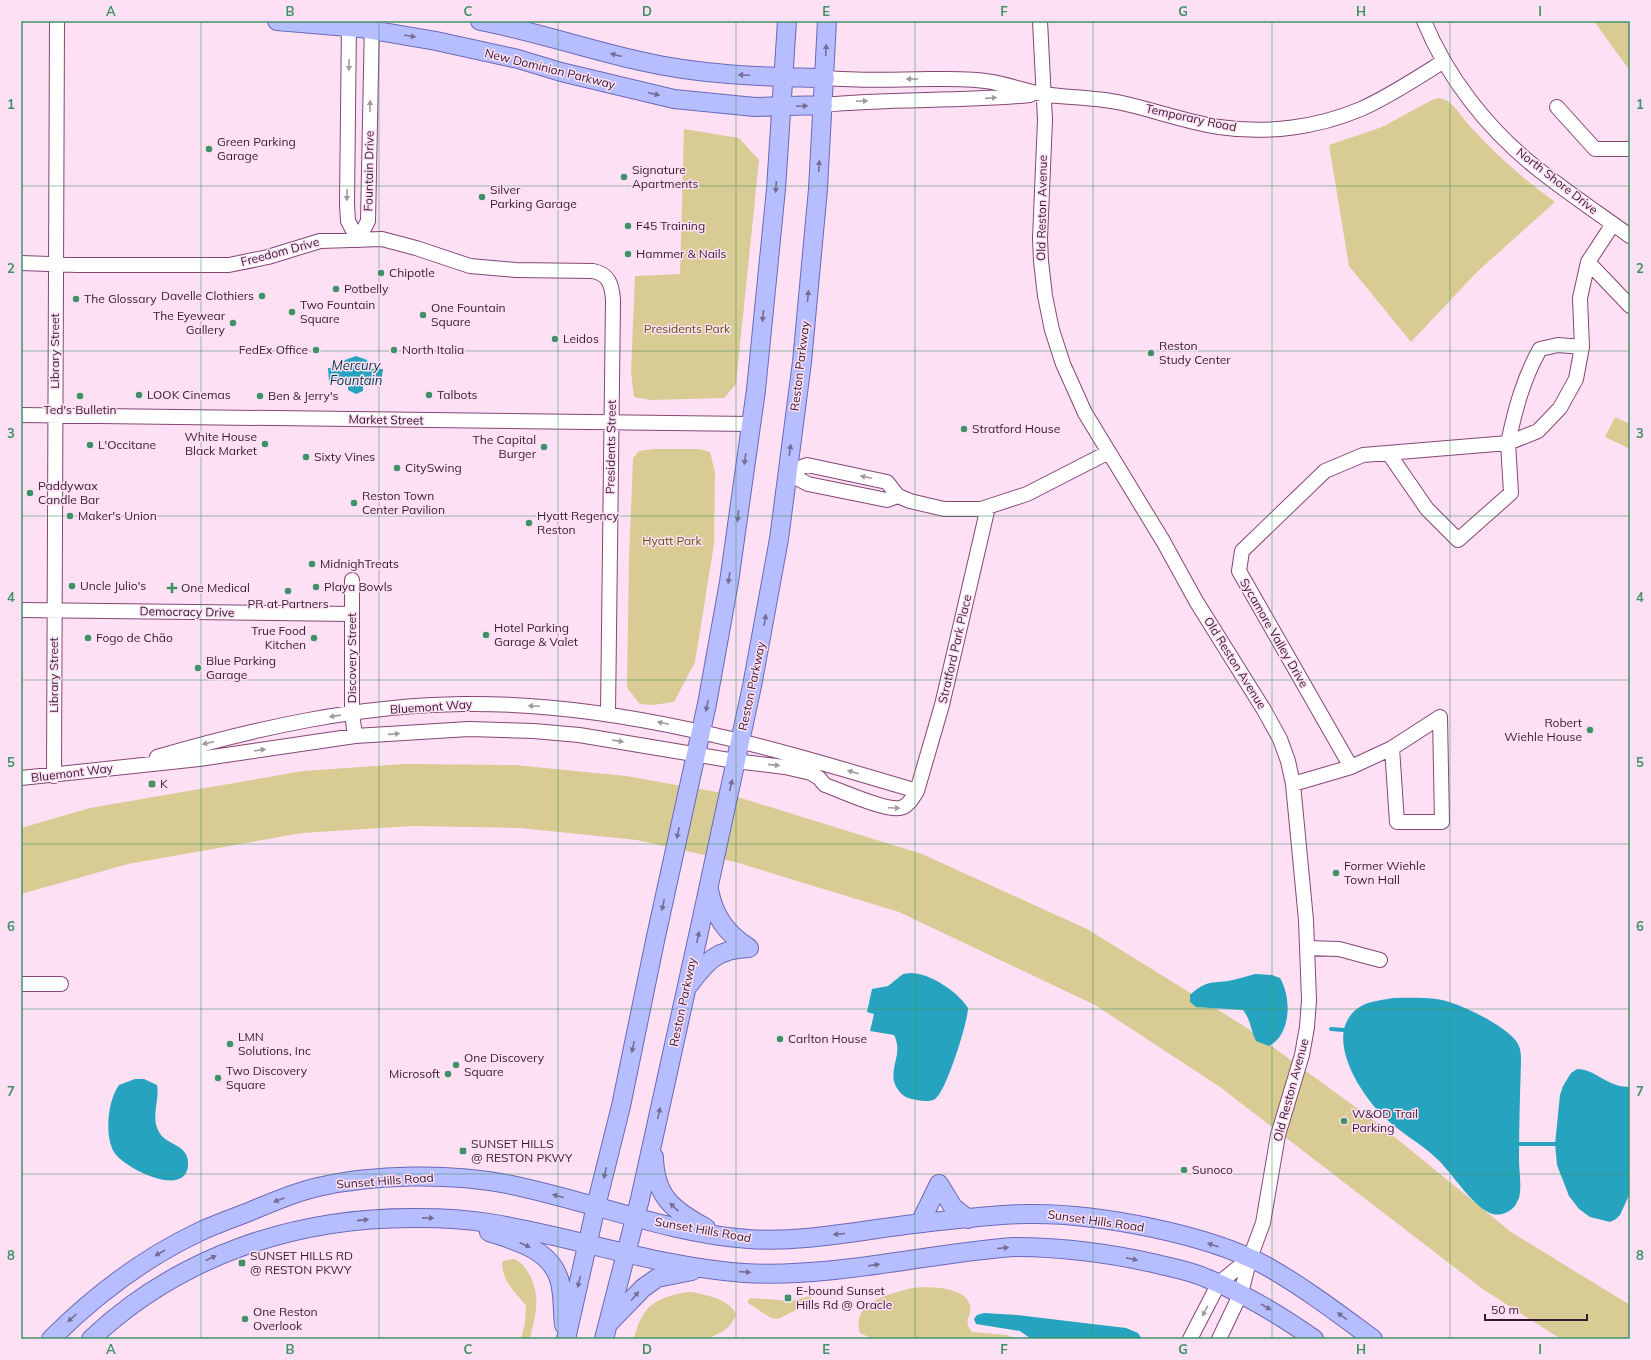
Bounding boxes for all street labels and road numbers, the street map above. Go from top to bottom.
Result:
street label: New Dominion Parkway [483,45,618,92]
street label: Temporary Road [1144,101,1238,134]
street label: Fountain Drive [360,130,377,211]
street label: North Shore Drive [1514,144,1601,217]
street label: Old Reston Avenue [1033,155,1050,261]
street label: Freedom Drive [239,234,321,269]
street label: Library Street [47,313,62,389]
street label: Reston Parkway [787,319,813,412]
street label: Presidents Street [602,400,619,494]
street label: Market Street [348,411,424,428]
street label: Sycamore Valley Drive [1237,575,1312,690]
street label: Stratford Park Place [935,593,974,705]
street label: Democracy Drive [139,603,235,620]
street label: Discovery Street [344,613,359,703]
street label: Old Reston Avenue [1201,614,1270,712]
street label: Library Street [46,637,61,713]
street label: Reston Parkway [735,639,768,732]
street label: Bluemont Way [389,696,473,717]
street label: Bluemont Way [30,760,114,785]
street label: Reston Parkway [666,955,699,1048]
street label: Old Reston Avenue [1270,1037,1311,1143]
street label: Sunset Hills Road [336,1170,434,1191]
street label: Sunset Hills Road [1047,1206,1145,1235]
street label: Sunset Hills Road [654,1214,752,1245]

